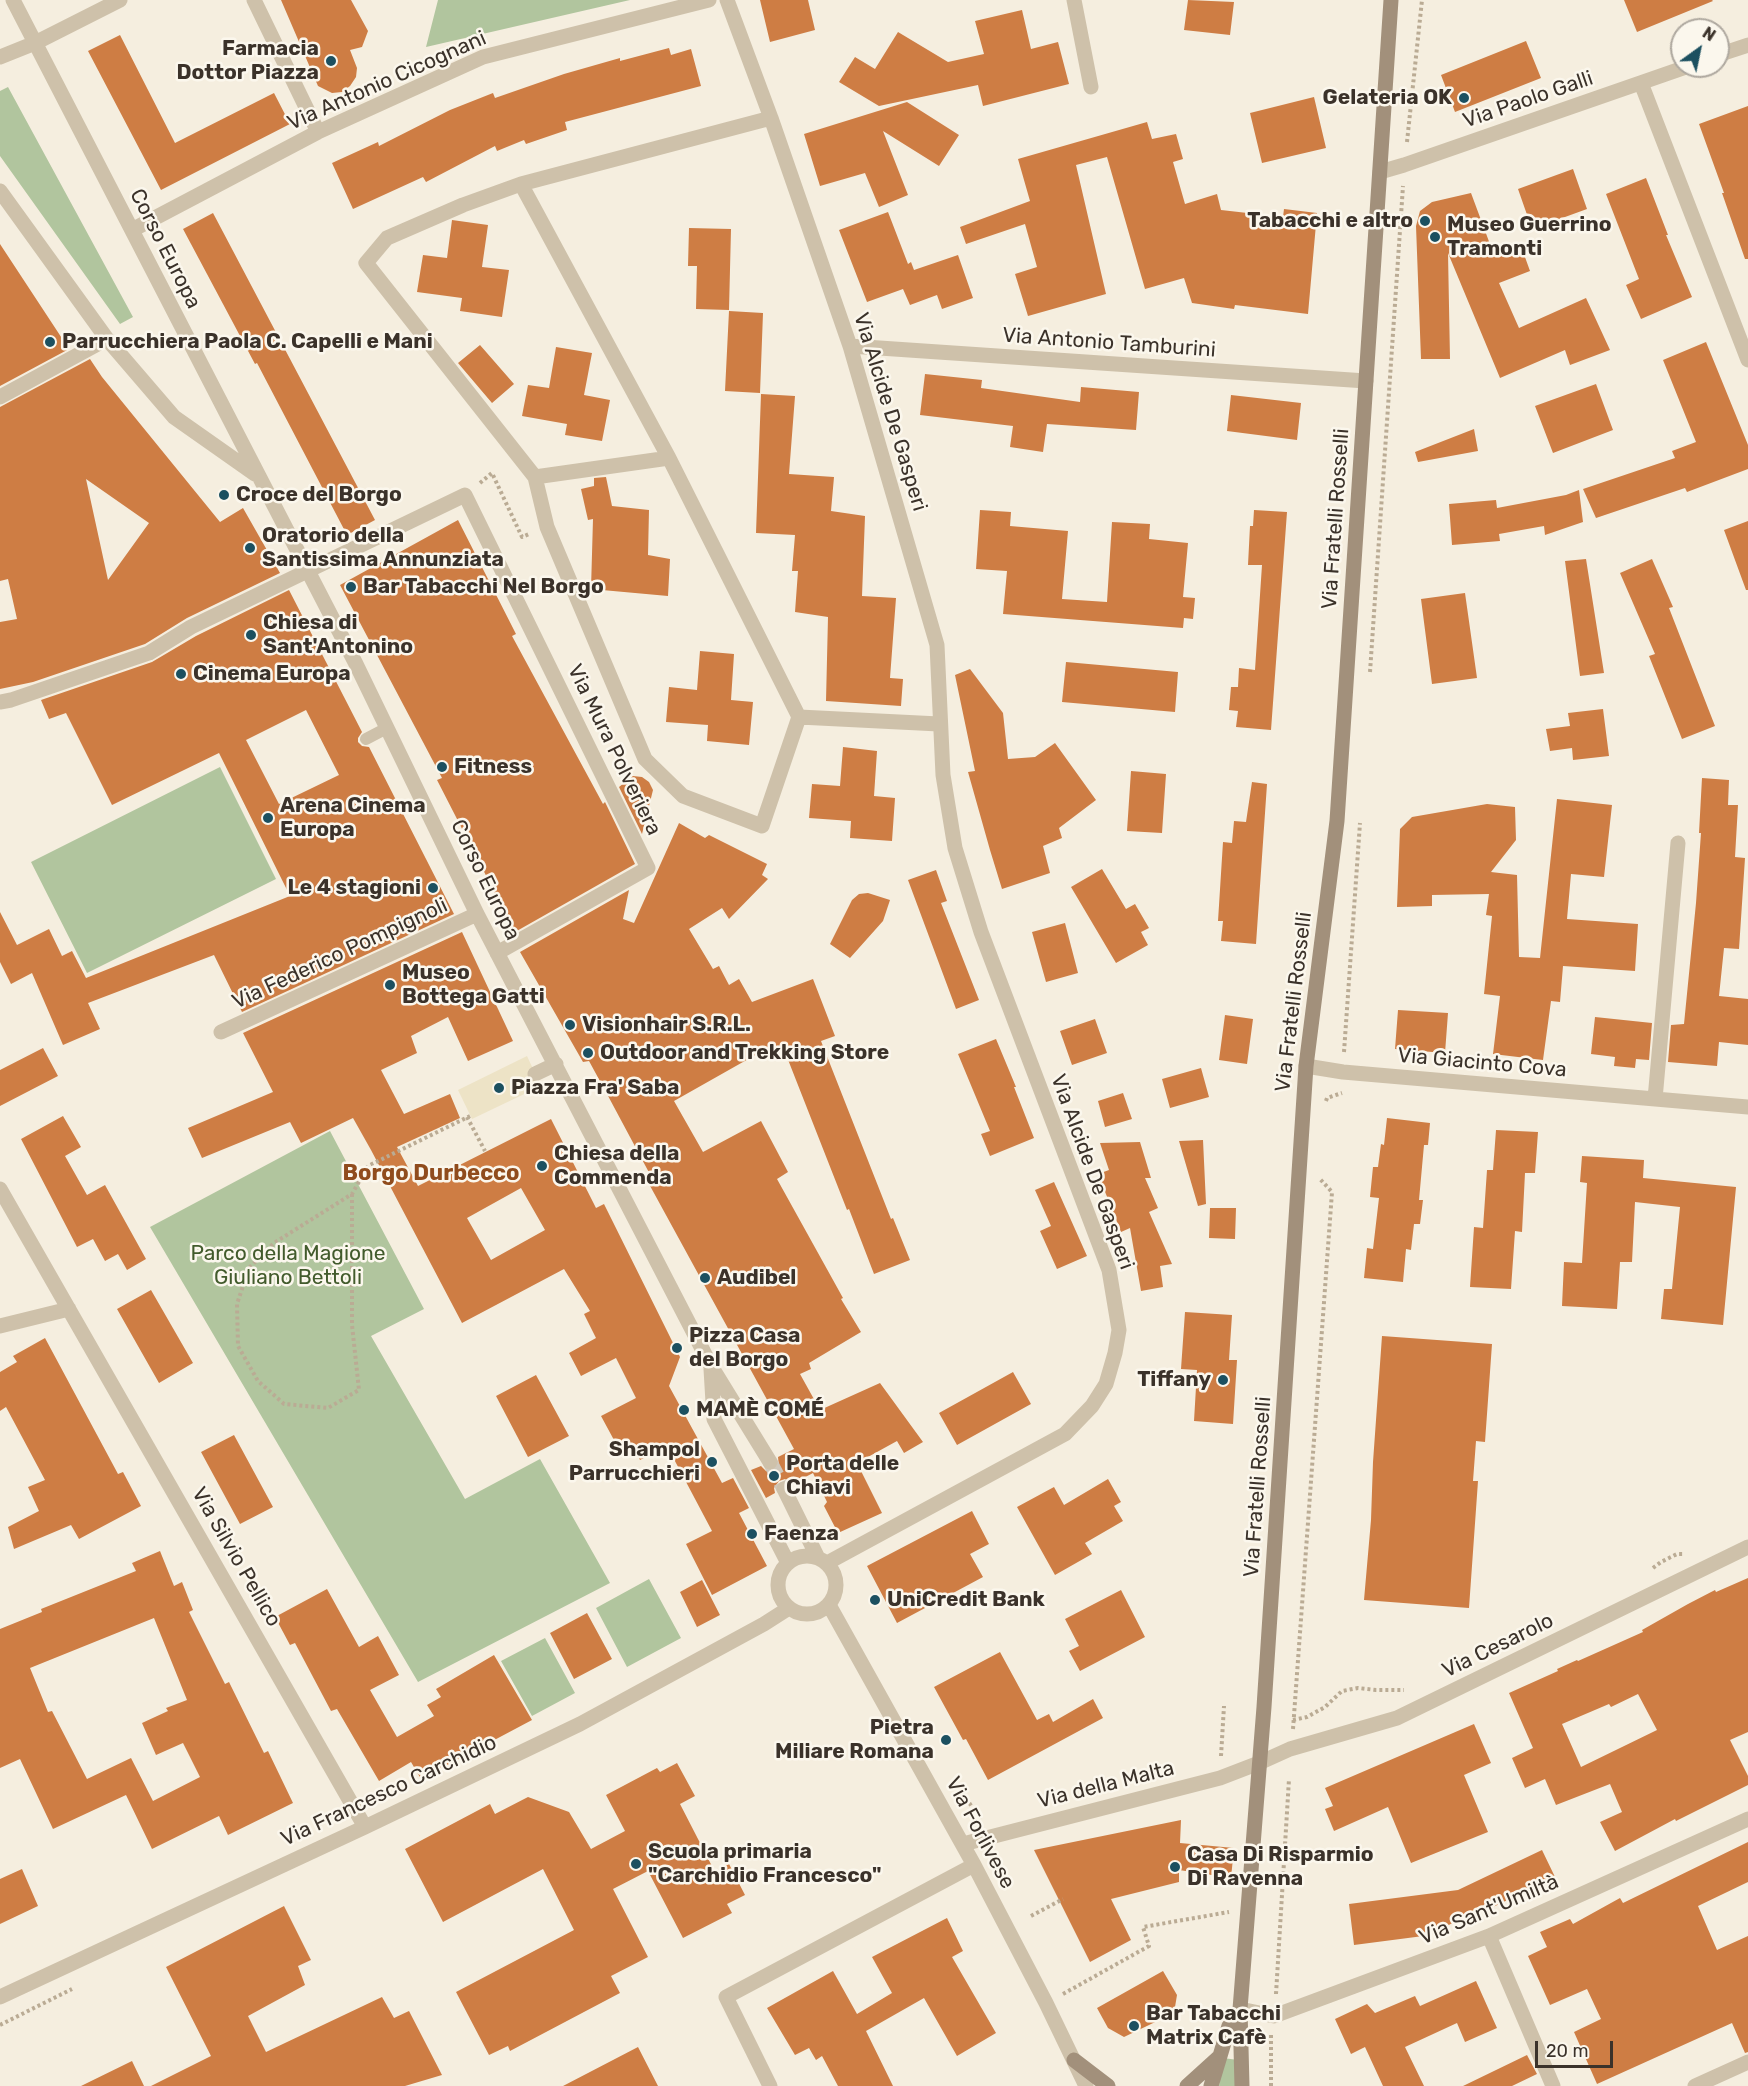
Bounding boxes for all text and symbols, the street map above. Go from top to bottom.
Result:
north arrow [1670,18,1730,78]
text: N [1699,23,1719,45]
street label: Via Antonio Cicognani [284,26,490,136]
place label: Farmacia Dottor Piazza [177,36,319,86]
marker: Farmacia Dottor Piazza [324,54,338,68]
street label: Via Paolo Galli [1460,66,1596,134]
place label: Gelateria OK [1323,85,1452,111]
marker: Gelateria OK [1457,91,1471,105]
street label: Corso Europa [124,185,206,313]
place label: Tabacchi e altro [1247,208,1413,234]
place label: Museo Guerrino Tramonti [1447,212,1612,262]
marker: Tabacchi e altro [1418,214,1432,228]
marker: Museo Guerrino Tramonti [1428,230,1442,244]
street label: Via Alcide De Gasperi [848,310,932,514]
street label: Via Antonio Tamburini [1001,323,1217,363]
place label: Parrucchiera Paola C. Capelli e Mani [62,329,433,355]
marker: Parrucchiera Paola C. Capelli e Mani [43,335,57,349]
street label: Via Fratelli Rosselli [1317,428,1355,610]
place label: Croce del Borgo [236,482,402,508]
marker: Croce del Borgo [217,488,231,502]
place label: Oratorio della Santissima Annunziata [262,523,504,573]
marker: Oratorio della Santissima Annunziata [243,541,257,555]
place label: Bar Tabacchi Nel Borgo [363,574,604,600]
marker: Bar Tabacchi Nel Borgo [344,580,358,594]
place label: Chiesa di Sant'Antonino [263,610,413,660]
marker: Chiesa di Sant'Antonino [244,628,258,642]
street label: Via Mura Polveriera [562,660,666,840]
place label: Cinema Europa [193,661,351,687]
marker: Cinema Europa [174,667,188,681]
place label: Fitness [454,754,532,780]
marker: Fitness [435,760,449,774]
place label: Arena Cinema Europa [280,793,426,843]
marker: Arena Cinema Europa [261,811,275,825]
street label: Corso Europa [445,816,525,944]
place label: Le 4 stagioni [287,875,421,901]
marker: Le 4 stagioni [426,881,440,895]
street label: Via Federico Pompignoli [228,893,452,1015]
street label: Via Fratelli Rosselli [1270,910,1318,1094]
place label: Museo Bottega Gatti [402,960,545,1010]
marker: Museo Bottega Gatti [383,978,397,992]
place label: Visionhair S.R.L. [582,1012,751,1038]
marker: Visionhair S.R.L. [563,1018,577,1032]
place label: Outdoor and Trekking Store [600,1040,889,1066]
street label: Via Giacinto Cova [1396,1043,1568,1083]
marker: Outdoor and Trekking Store [581,1046,595,1060]
street label: Via Alcide De Gasperi [1045,1071,1139,1273]
place label: Piazza Fra' Saba [511,1075,679,1101]
marker: Piazza Fra' Saba [492,1081,506,1095]
place label: Chiesa della Commenda [554,1141,679,1191]
marker: Chiesa della Commenda [535,1159,549,1173]
district label: Borgo Durbecco [342,1161,520,1187]
park label: Parco della Magione Giuliano Bettoli [190,1241,386,1291]
place label: Audibel [717,1265,796,1291]
marker: Audibel [698,1271,712,1285]
place label: Pizza Casa del Borgo [689,1323,800,1373]
marker: Pizza Casa del Borgo [670,1341,684,1355]
place label: Tiffany [1137,1367,1211,1393]
marker: Tiffany [1216,1373,1230,1387]
street label: Via Fratelli Rosselli [1239,1396,1277,1578]
place label: MAMÈ COMÉ [696,1397,824,1423]
marker: MAMÈ COMÉ [677,1403,691,1417]
place label: Shampol Parrucchieri [569,1437,700,1487]
place label: Porta delle Chiavi [786,1451,899,1501]
marker: Shampol Parrucchieri [705,1455,719,1469]
marker: Porta delle Chiavi [767,1469,781,1483]
street label: Via Silvio Pellico [186,1483,286,1631]
place label: Faenza [764,1521,839,1547]
marker: Faenza [745,1527,759,1541]
place label: UniCredit Bank [887,1587,1045,1613]
marker: UniCredit Bank [868,1593,882,1607]
street label: Via Cesarolo [1438,1608,1558,1684]
place label: Pietra Miliare Romana [775,1715,934,1765]
street label: Via Francesco Carchidio [277,1730,501,1852]
marker: Pietra Miliare Romana [939,1733,953,1747]
street label: Via della Malta [1035,1756,1177,1814]
street label: Via Forlivese [940,1773,1020,1893]
place label: Scuola primaria "Carchidio Francesco" [648,1839,881,1889]
place label: Casa Di Risparmio Di Ravenna [1187,1842,1374,1892]
marker: Scuola primaria "Carchidio Francesco" [629,1857,643,1871]
marker: Casa Di Risparmio Di Ravenna [1168,1860,1182,1874]
street label: Via Sant'Umiltà [1416,1869,1562,1951]
place label: Bar Tabacchi Matrix Cafè [1146,2001,1281,2051]
marker: Bar Tabacchi Matrix Cafè [1127,2019,1141,2033]
scale bar [1538,2029,1616,2067]
text: 20 m [1546,2040,1588,2062]

